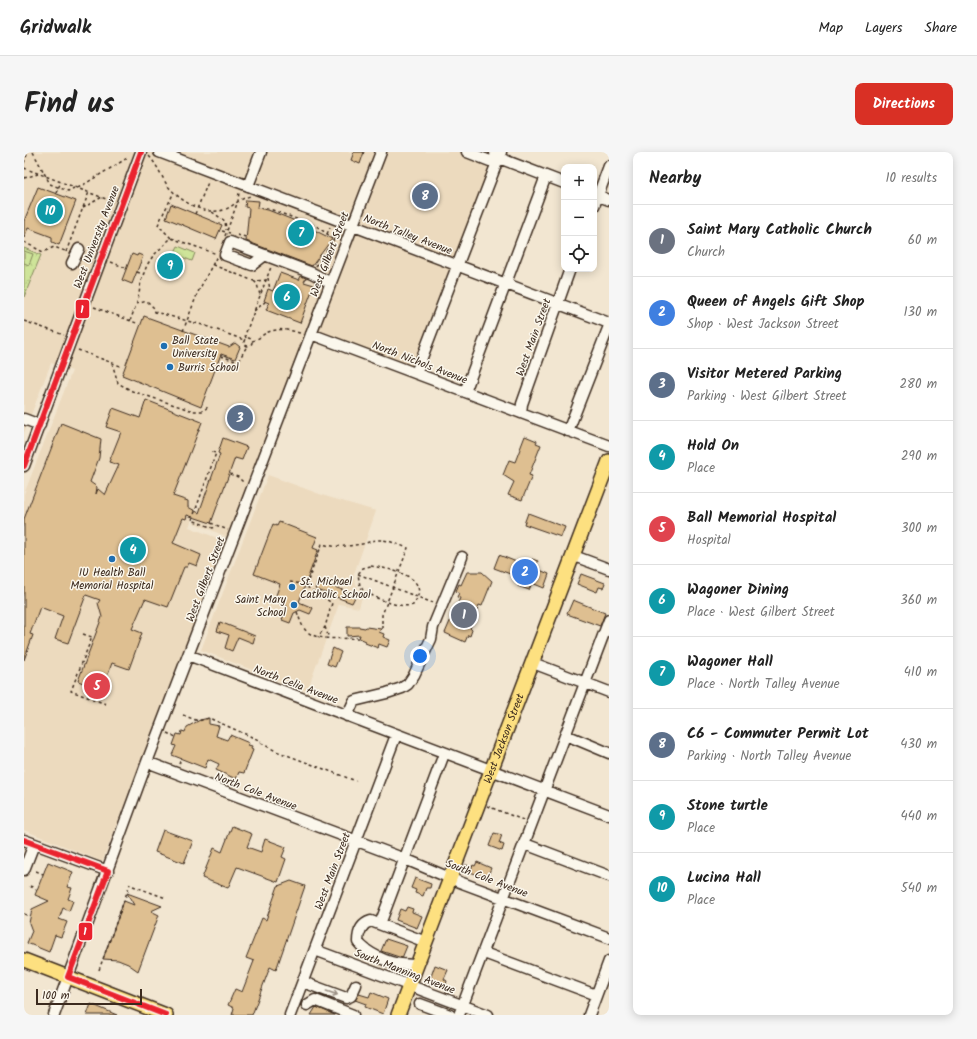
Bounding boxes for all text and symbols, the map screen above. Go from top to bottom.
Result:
text: Gridwalk [20,13,91,43]
text: Map [819,17,843,39]
text: Layers [865,17,903,39]
text: Share [925,17,957,39]
text: Find us [24,82,115,127]
button: Directions [855,83,953,125]
map controls [561,164,597,272]
button: + [561,164,597,200]
text: Nearby [649,165,701,192]
text: 10 results [886,168,937,189]
pin: 8 [412,181,438,211]
street label: West University Avenue [69,183,125,291]
pin: 10 [37,196,63,226]
button: − [561,200,597,236]
street label: West Gilbert Street [305,208,355,300]
street label: North Talley Avenue [361,210,455,260]
pin: 7 [288,218,314,248]
text: Saint Mary Catholic Church [687,218,872,242]
text: 1 [660,230,664,251]
text: 60 m [908,230,937,251]
button: locate [561,236,597,272]
text: Church [687,242,725,263]
pin: 9 [157,251,183,281]
pin: 6 [274,282,300,312]
text: Queen of Angels Gift Shop [687,290,865,314]
street label: West Main Street [512,295,557,379]
line badge: 1 [75,299,90,319]
text: 1 [80,301,84,319]
text: 2 [658,302,666,323]
text: 130 m [903,302,937,323]
text: Shop · West Jackson Street [687,314,839,335]
place label: Ball State University [172,332,218,363]
street label: North Nichols Avenue [369,336,470,389]
marker: Ball State University [159,341,169,351]
place label: Burris School [178,359,239,377]
marker: Burris School [165,362,175,372]
text: Visitor Metered Parking [687,362,842,386]
text: 3 [658,374,666,395]
text: 280 m [900,374,937,395]
text: Parking · West Gilbert Street [687,386,846,407]
pin: 3 [227,403,253,433]
text: Hold On [687,434,739,458]
text: 4 [658,446,666,467]
text: 290 m [901,446,937,467]
text: Place [687,458,715,479]
text: Ball Memorial Hospital [687,506,836,530]
text: 5 [659,518,665,539]
text: 300 m [901,518,937,539]
text: Hospital [687,530,731,551]
street label: West Gilbert Street [181,533,231,625]
pin: 4 [120,535,146,565]
marker: IU Health Ball Memorial Hospital [107,554,117,564]
pin: 2 [512,557,538,587]
place label: IU Health Ball Memorial Hospital [71,564,154,595]
place label: St. Michael Catholic School [300,573,371,604]
text: Wagoner Dining [687,578,789,602]
marker: St. Michael Catholic School [287,582,297,592]
text: 6 [658,590,666,611]
text: 360 m [900,590,937,611]
place label: Saint Mary School [235,591,287,622]
marker: Saint Mary School [289,600,299,610]
pin: 1 [451,600,477,630]
text: Place · West Gilbert Street [687,602,835,623]
your location [410,646,430,666]
text: Wagoner Hall [687,650,773,674]
street label: North Celia Avenue [251,661,341,709]
text: 7 [659,662,665,683]
text: 410 m [904,662,937,683]
pin: 5 [84,671,110,701]
text: Place · North Talley Avenue [687,674,840,695]
street label: West Jackson Street [479,690,530,786]
text: C6 - Commuter Permit Lot [687,722,869,746]
text: 8 [658,734,666,755]
text: 430 m [900,734,937,755]
text: Parking · North Talley Avenue [687,746,851,767]
street label: North Cole Avenue [212,768,299,816]
text: Stone turtle [687,794,768,818]
text: 9 [659,806,665,827]
text: 440 m [901,806,937,827]
text: Place [687,818,715,839]
street label: West Main Street [310,829,356,913]
street label: South Cole Avenue [443,855,530,903]
text: Lucina Hall [687,866,761,890]
text: 10 [657,878,667,899]
text: 540 m [901,878,937,899]
text: Place [687,890,715,911]
line badge: 1 [78,922,93,941]
text: 1 [83,923,87,941]
street label: South Manning Avenue [352,944,458,999]
scale bar [36,987,142,1006]
text: 100 m [42,987,70,1005]
one-way arrow [326,990,338,998]

